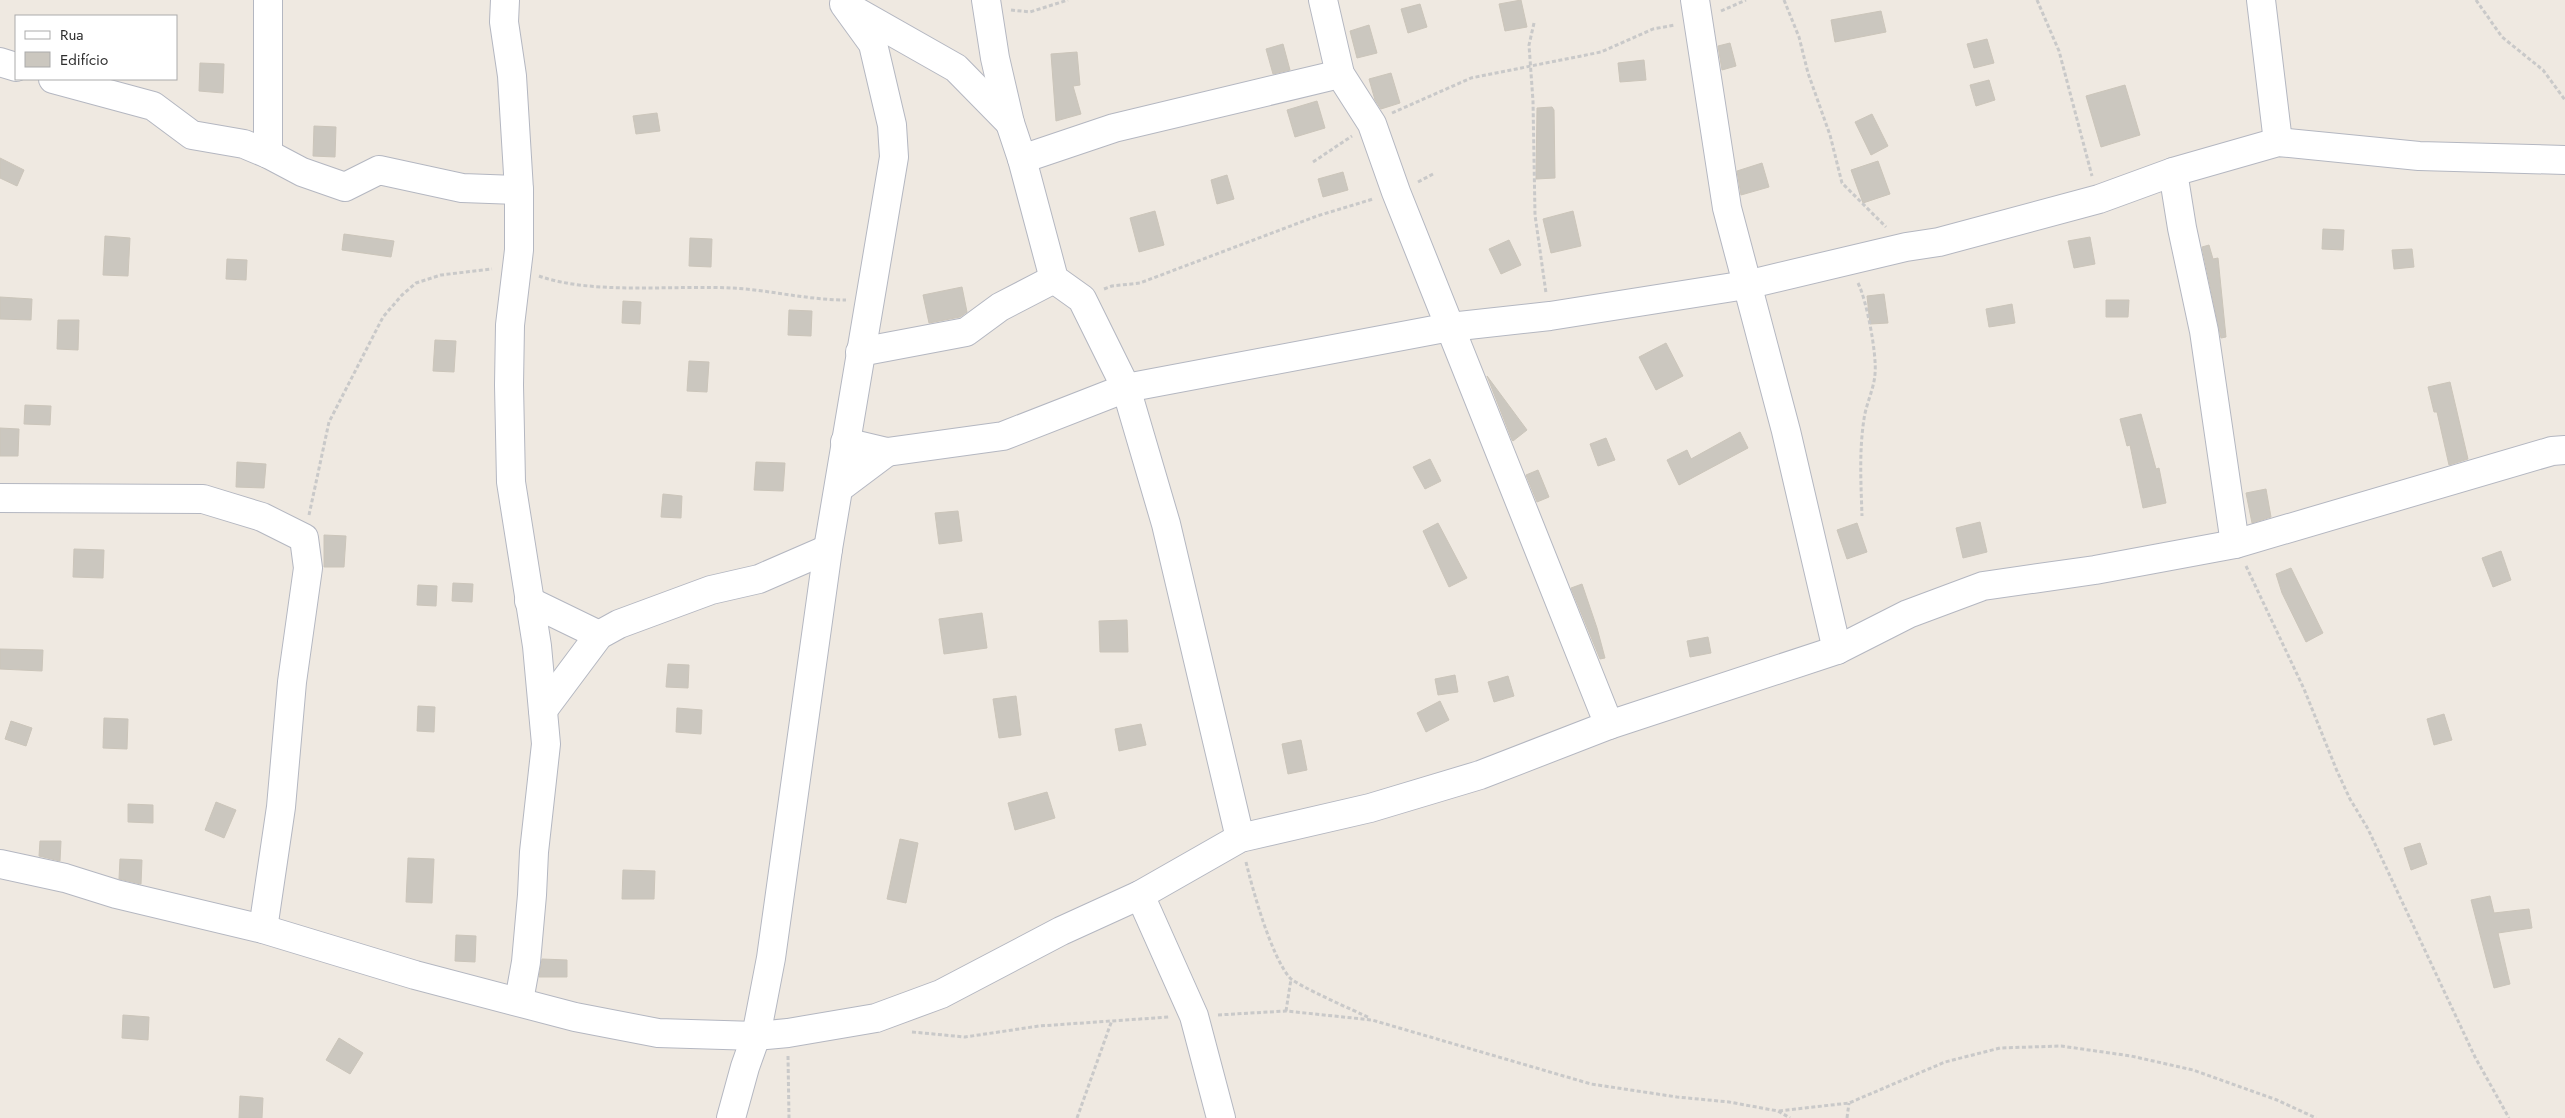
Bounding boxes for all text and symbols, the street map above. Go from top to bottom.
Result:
legend [15,15,178,80]
text: Rua [60,24,84,46]
text: Edifício [60,49,108,71]

